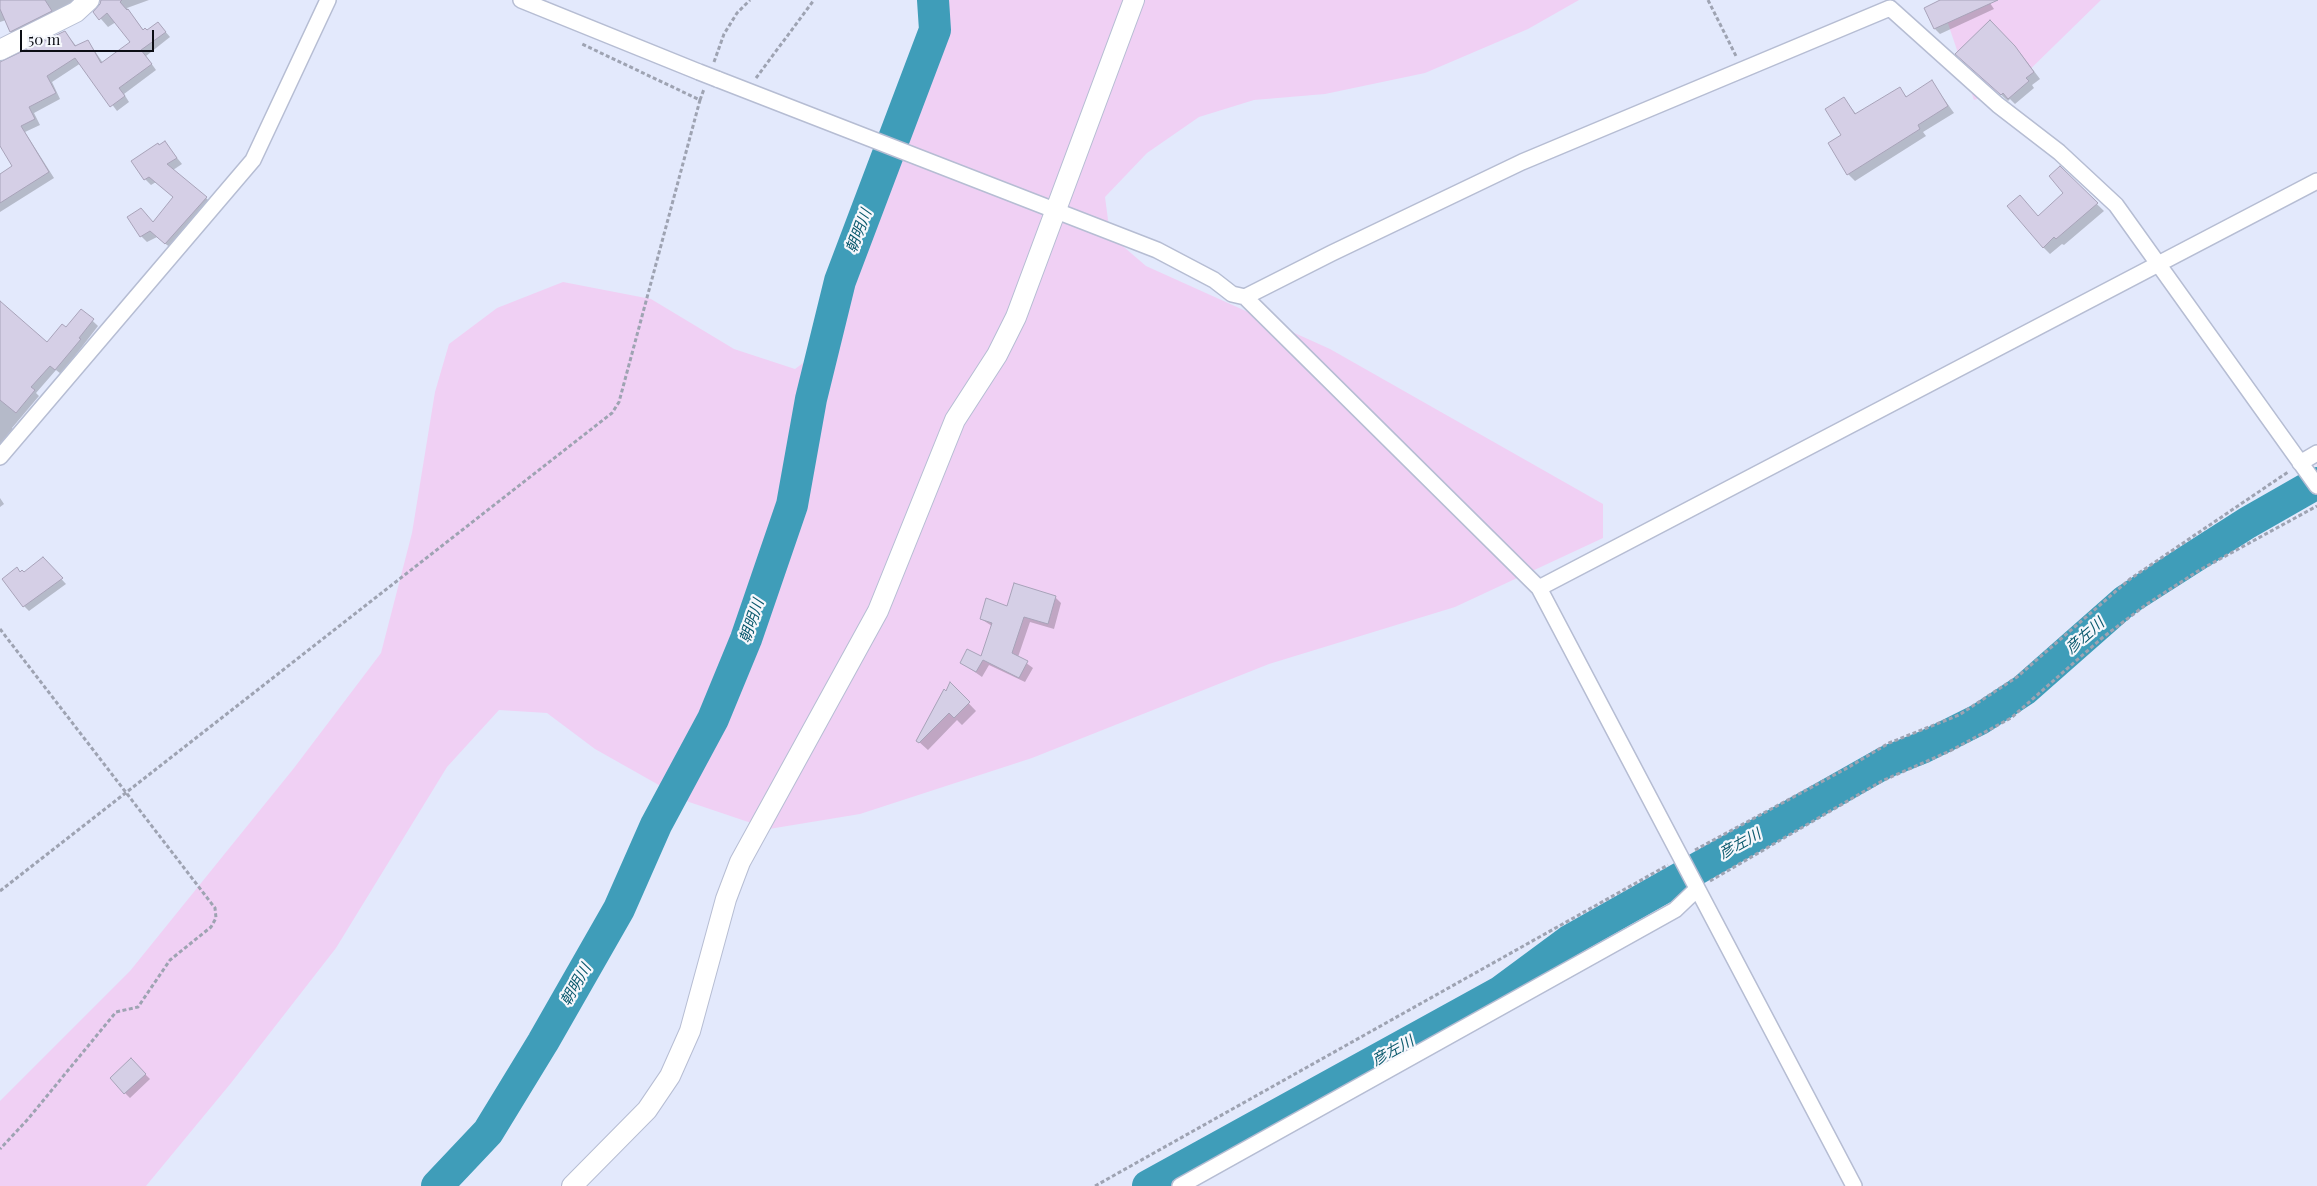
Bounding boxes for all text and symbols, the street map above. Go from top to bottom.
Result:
scale bar [22,20,156,52]
text: 50 m [28,29,60,49]
water label: 朝明川 [843,207,875,255]
water label: 朝明川 [736,597,768,645]
water label: 彦左川 [2062,614,2108,658]
water label: 彦左川 [1716,825,1764,863]
water label: 朝明川 [557,961,595,1009]
water label: 彦左川 [1369,1032,1417,1070]

